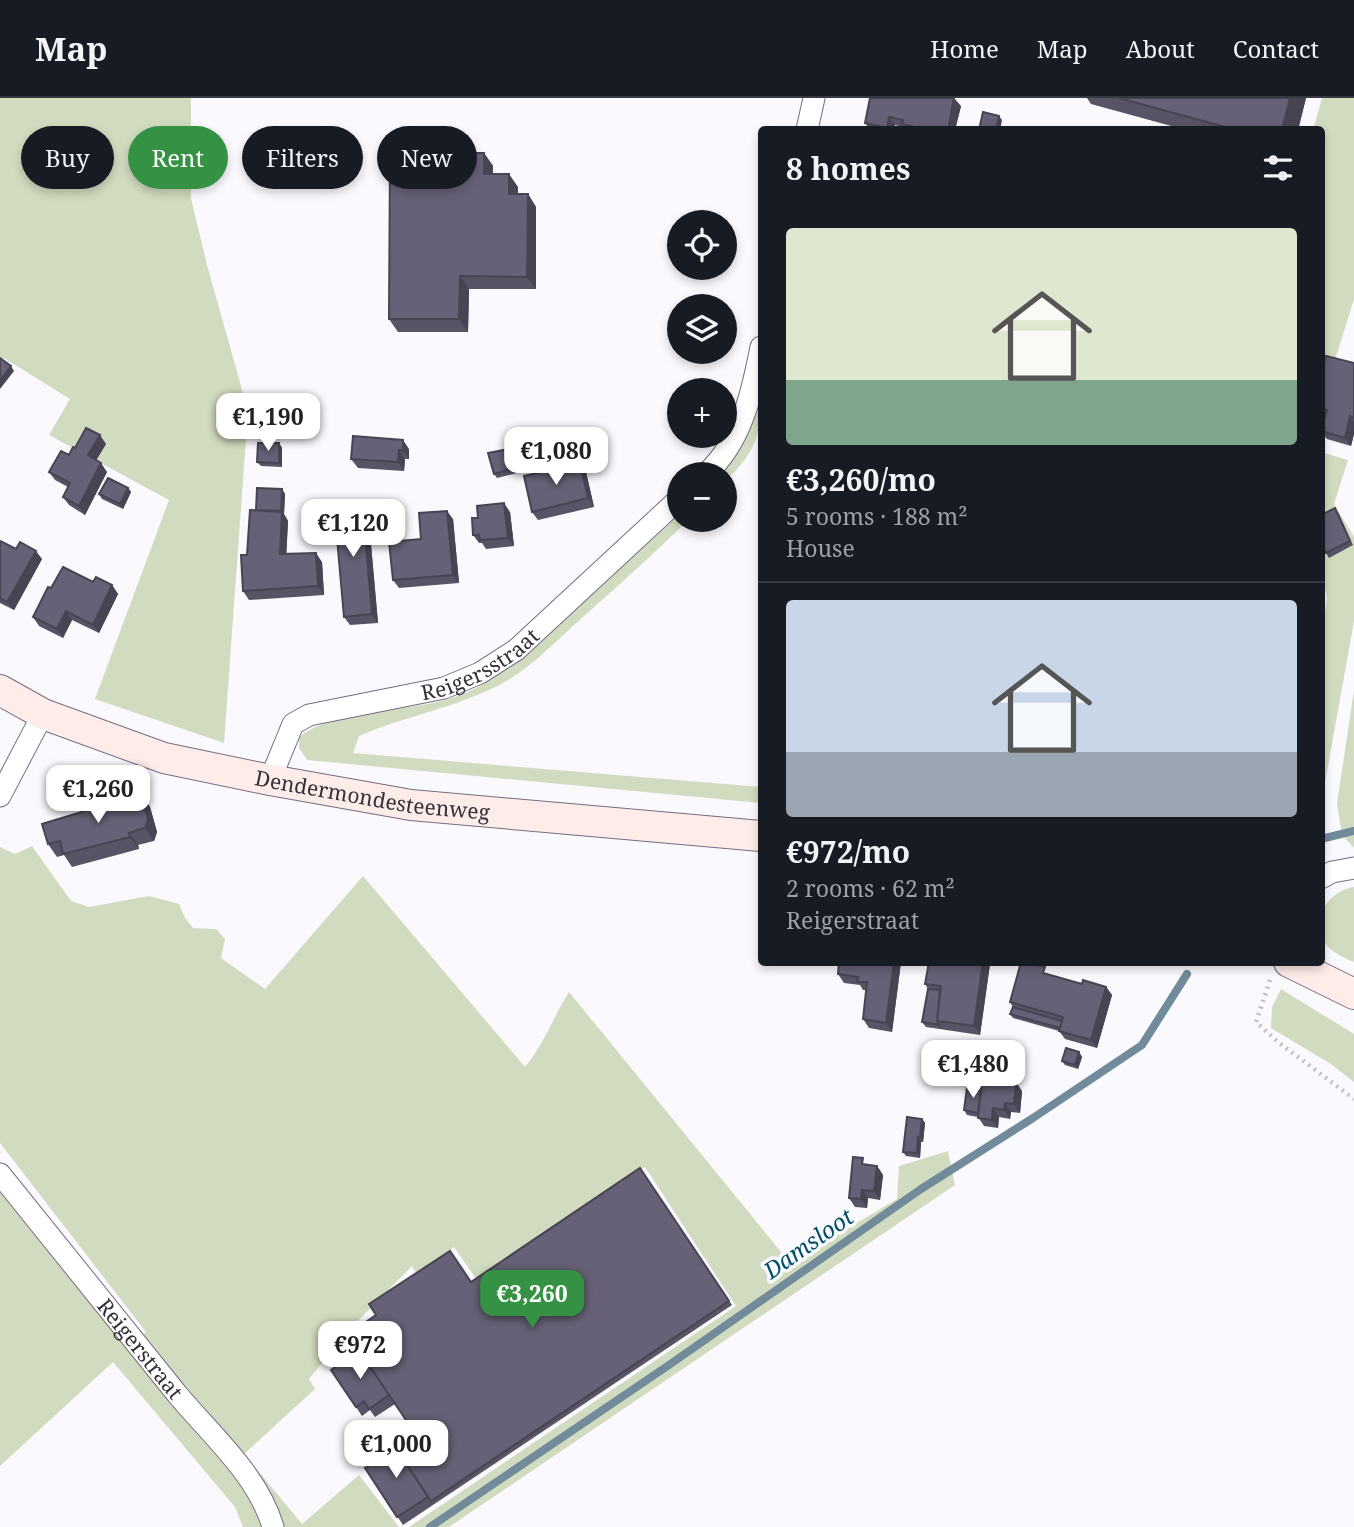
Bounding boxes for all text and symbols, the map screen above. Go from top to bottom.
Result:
text: Map [35,26,108,71]
text: Home [930,32,999,65]
text: Map [1037,32,1088,65]
text: About [1126,32,1195,65]
text: Contact [1233,32,1319,65]
chip: Buy [21,126,114,189]
chip: Rent [128,126,228,189]
chip: Filters [242,126,363,189]
chip: New [377,126,477,189]
text: 8 homes [786,148,910,189]
icon: filters [1259,149,1297,187]
map controls [667,210,737,532]
button: locate [667,210,737,280]
icon: home [979,273,1105,399]
button: layers [667,294,737,364]
button: + [667,378,737,448]
pin: €1,190 [211,394,325,453]
text: €1,190 [232,400,304,432]
pin: €1,080 [499,428,613,487]
text: €1,080 [520,434,592,466]
text: €3,260/mo [786,459,936,500]
button: − [667,462,737,532]
pin: €1,120 [296,500,410,559]
text: 5 rooms · 188 m² [786,500,968,532]
text: €1,120 [317,506,389,538]
text: House [786,532,855,564]
street label: Reigersstraat [419,622,545,706]
icon: home [979,645,1105,771]
street label: Dendermondesteenweg [252,763,492,826]
pin: €1,260 [41,766,155,825]
text: €1,260 [62,772,134,804]
text: €972/mo [786,831,910,872]
text: 2 rooms · 62 m² [786,872,955,904]
text: Reigerstraat [786,904,919,936]
pin: €1,480 [916,1040,1030,1100]
text: €1,480 [937,1047,1009,1079]
water label: Damsloot [756,1200,860,1286]
pin: €3,260 [475,1270,589,1330]
text: €3,260 [496,1277,568,1309]
street label: Reigerstraat [91,1292,189,1405]
pin: €972 [319,1322,401,1381]
text: €972 [334,1328,386,1360]
pin: €1,000 [339,1420,453,1480]
text: €1,000 [360,1427,432,1459]

